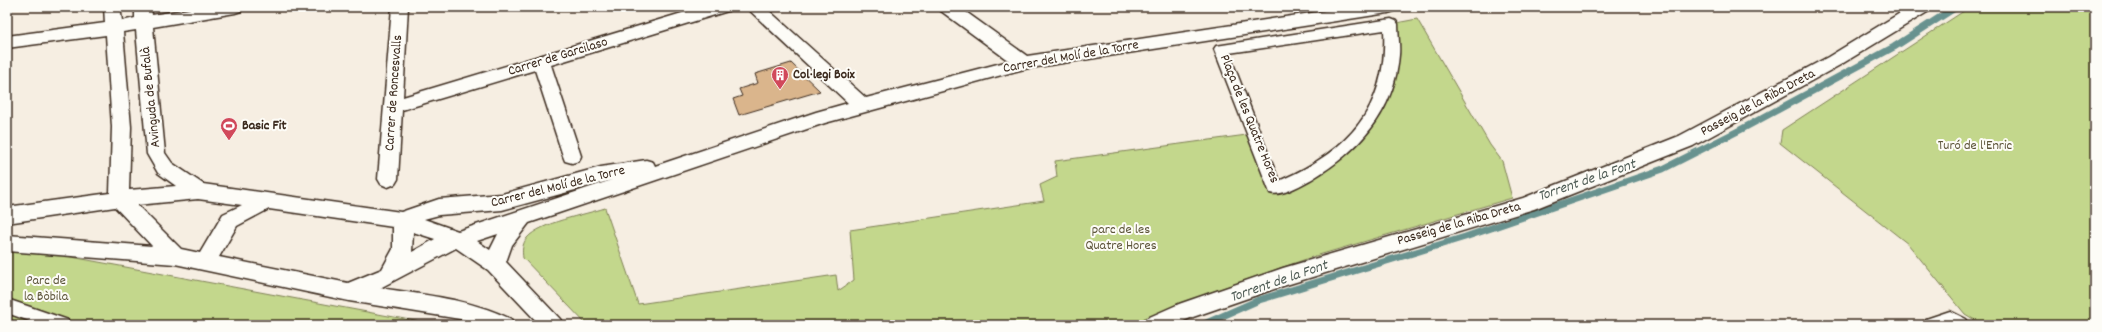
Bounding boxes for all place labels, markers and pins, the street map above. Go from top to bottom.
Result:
building icon: Col·legi Boix [770,65,790,90]
place label: Col·legi Boix [793,65,856,85]
sports icon: Basic Fit [219,116,239,141]
place label: Basic Fit [242,116,287,136]

